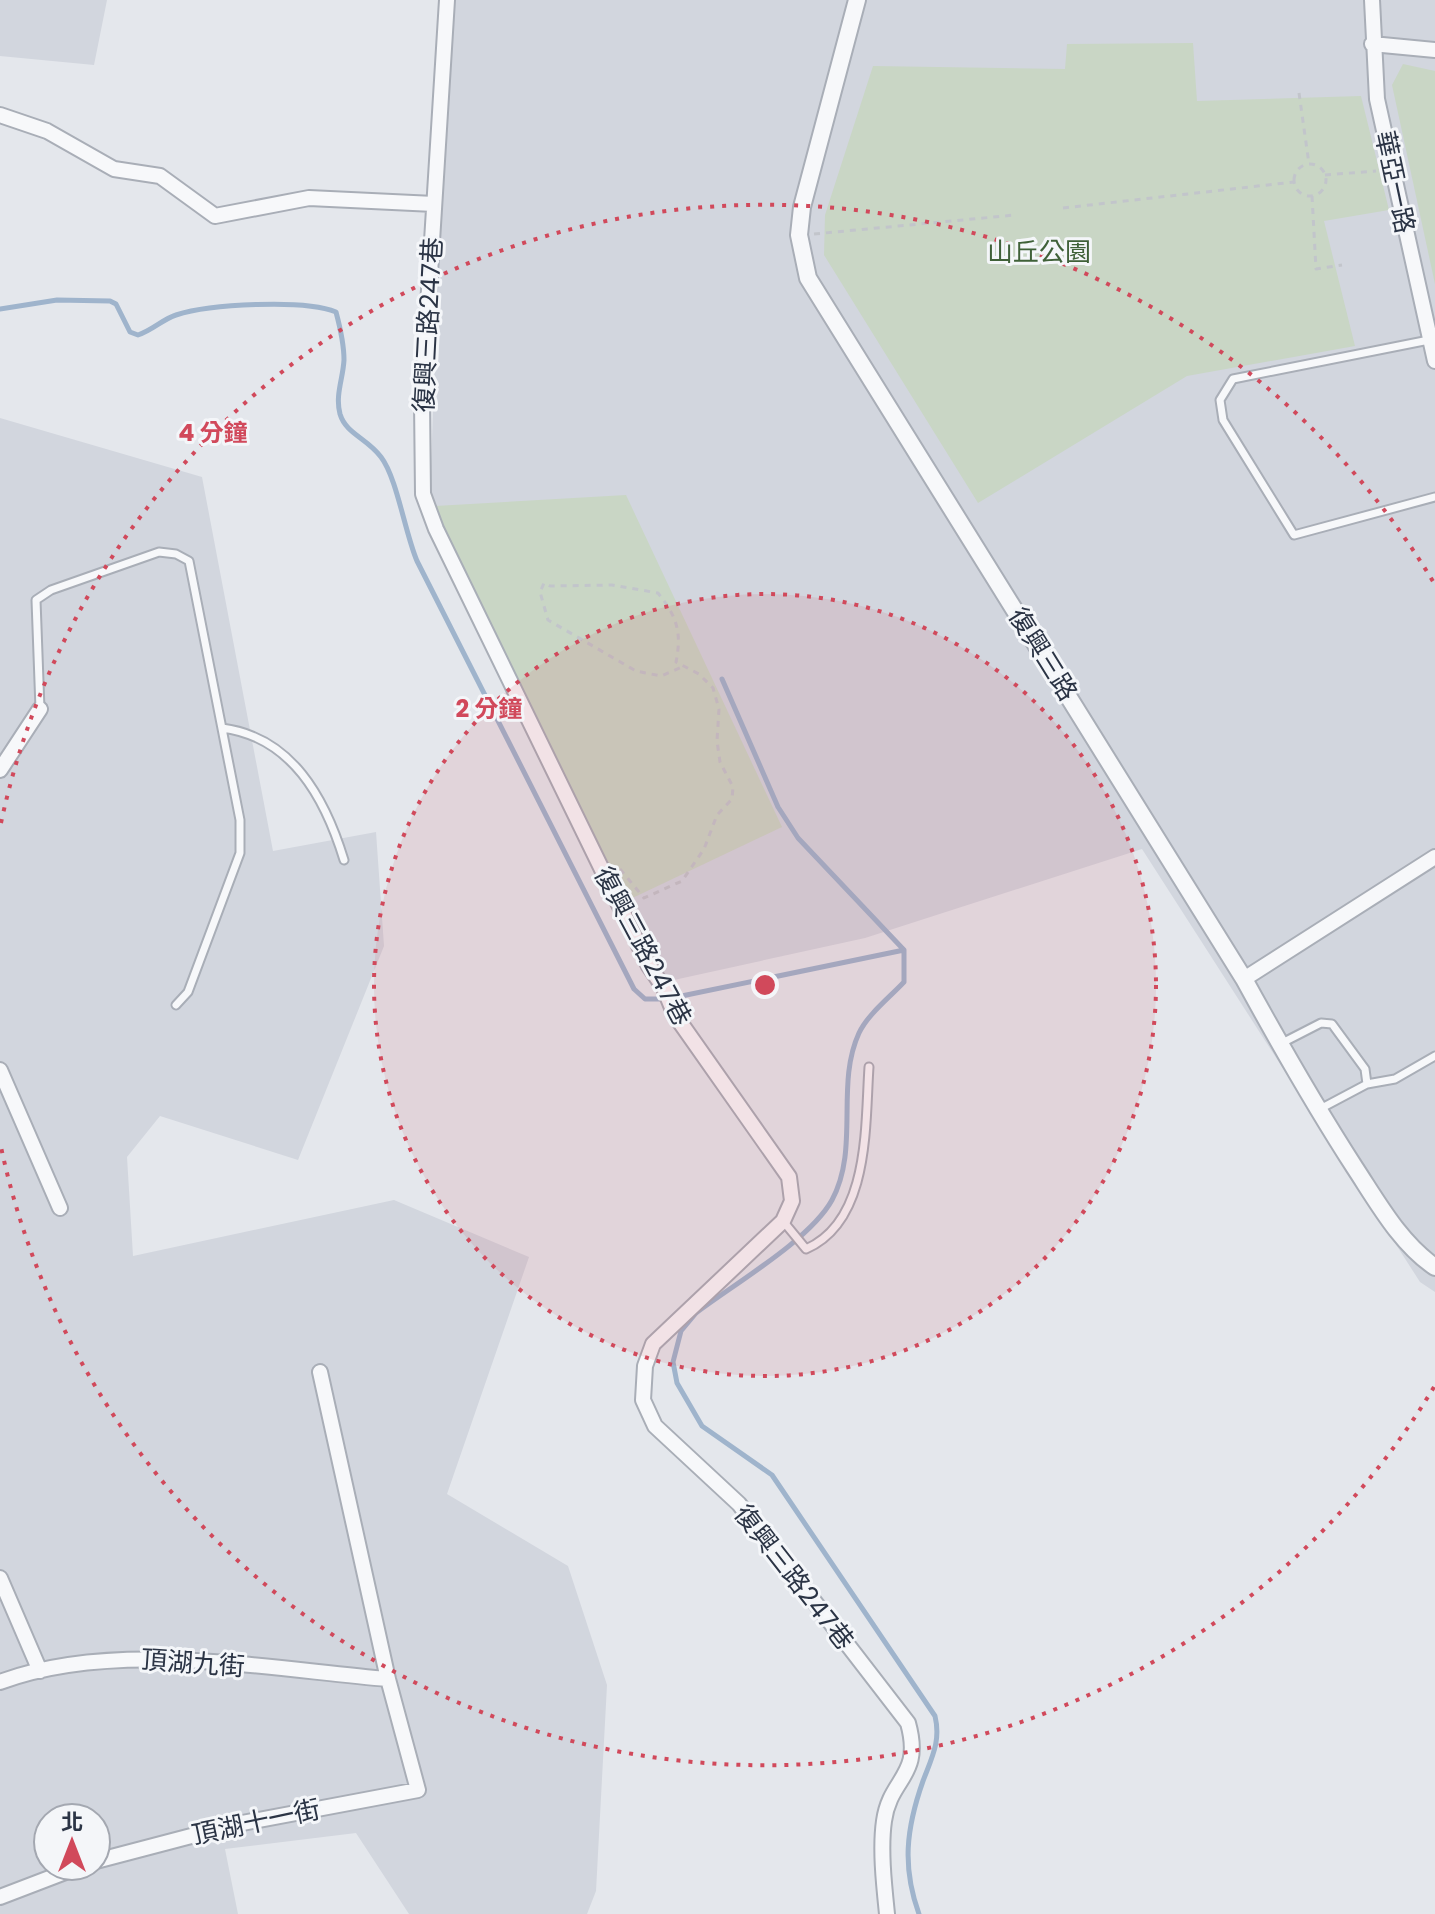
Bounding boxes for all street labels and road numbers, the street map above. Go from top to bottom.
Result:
street label: 華亞一路 [1367,127,1423,237]
street label: 復興三路247巷 [405,236,451,414]
street label: 復興三路 [1000,600,1086,708]
street label: 復興三路247巷 [586,860,700,1032]
street label: 復興三路247巷 [726,1497,862,1657]
street label: 頂湖九街 [140,1641,246,1685]
street label: 頂湖十一街 [189,1791,323,1853]

